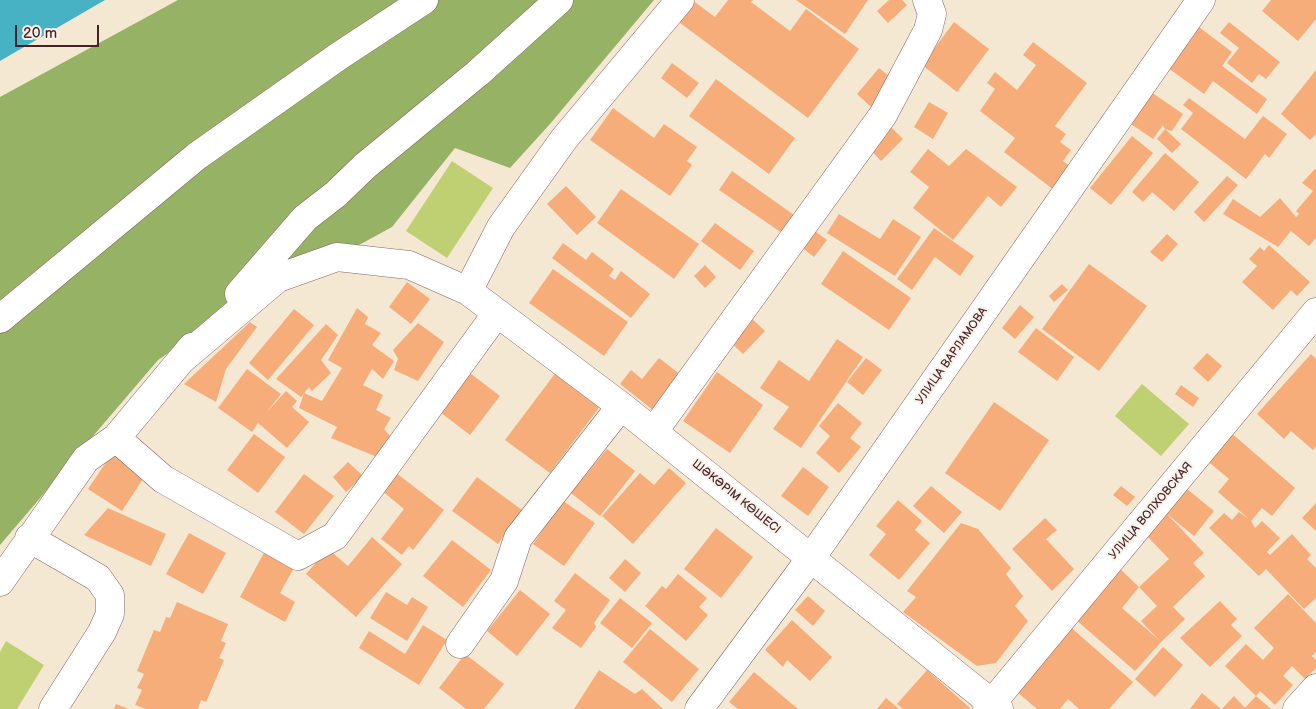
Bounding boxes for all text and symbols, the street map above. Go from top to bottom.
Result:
scale bar [18,15,101,47]
text: 20 m [23,24,57,43]
street label: УЛИЦА ВАРЛАМОВА [913,305,991,407]
street label: ШӘКӘРІМ КӨШЕСІ [689,457,783,537]
street label: УЛИЦА ВОЛХОВСКАЯ [1106,459,1196,563]

